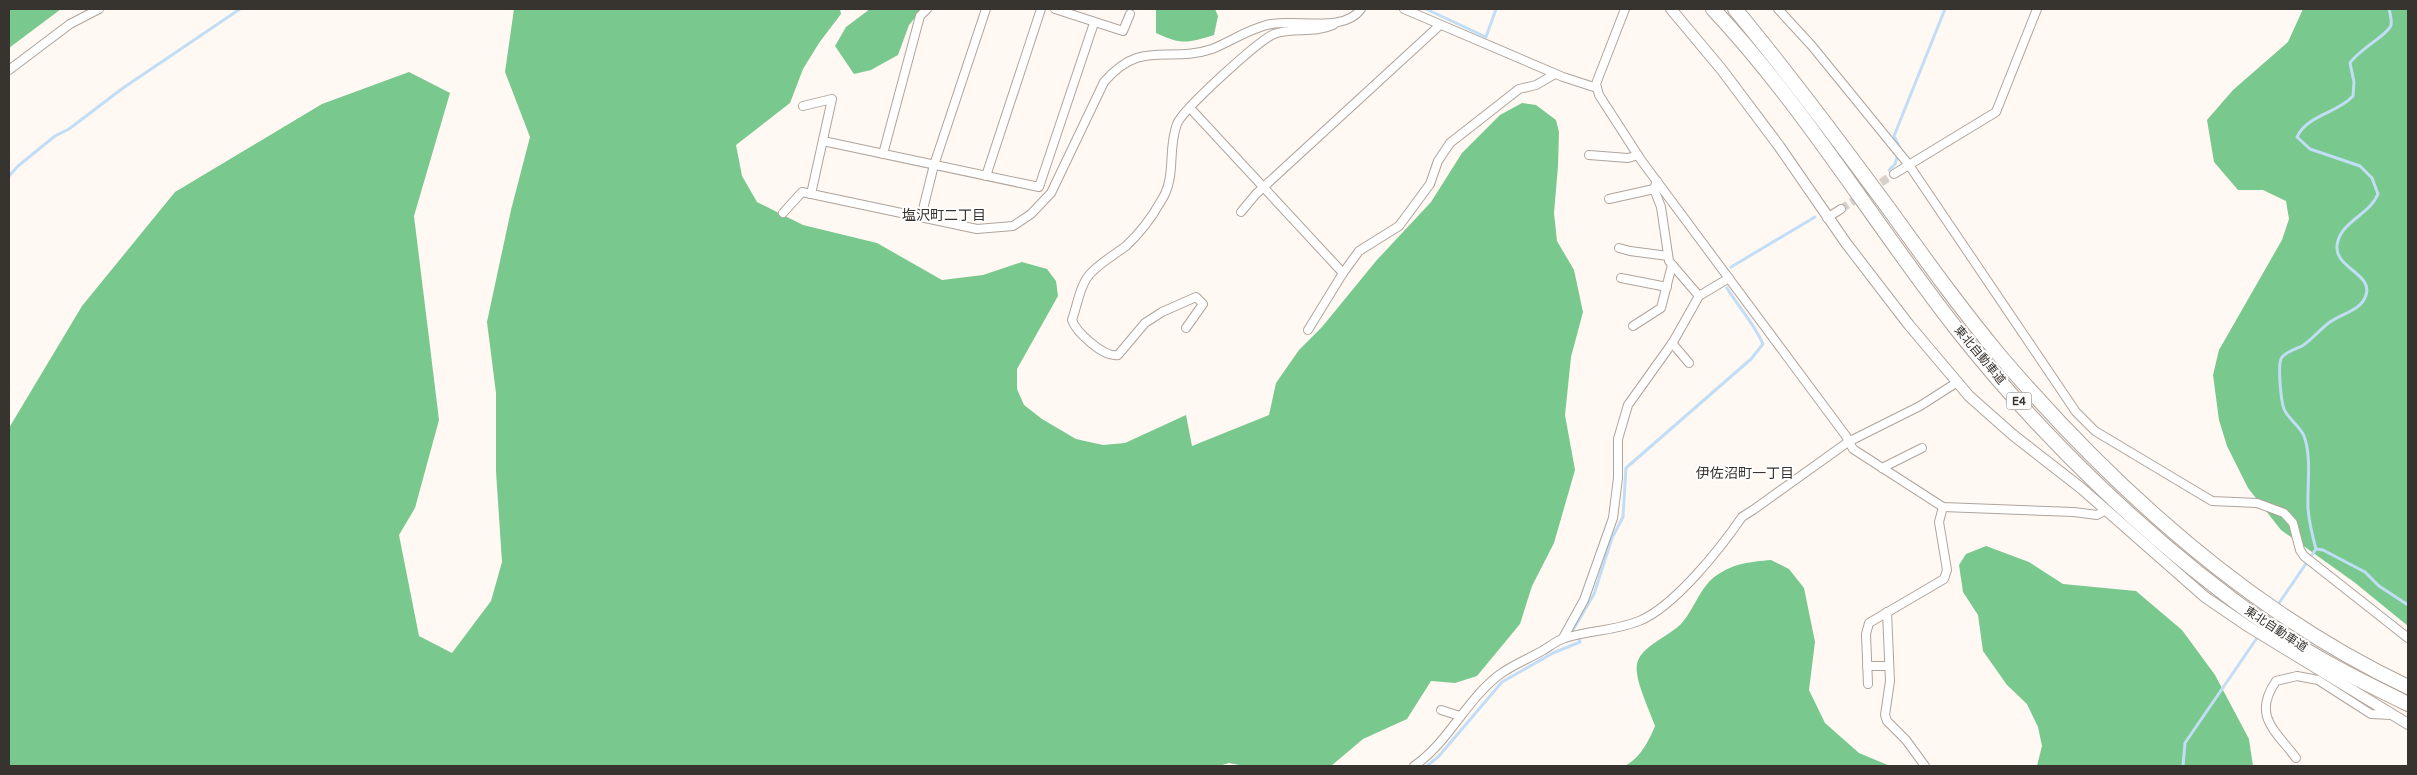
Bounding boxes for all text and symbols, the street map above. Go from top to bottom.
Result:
district label: 塩沢町二丁目 [902,207,986,224]
street label: 東北自動車道 [1951,323,2009,387]
road number: E4 [2006,392,2032,410]
district label: 伊佐沼町一丁目 [1696,465,1794,482]
street label: 東北自動車道 [2242,604,2310,654]

